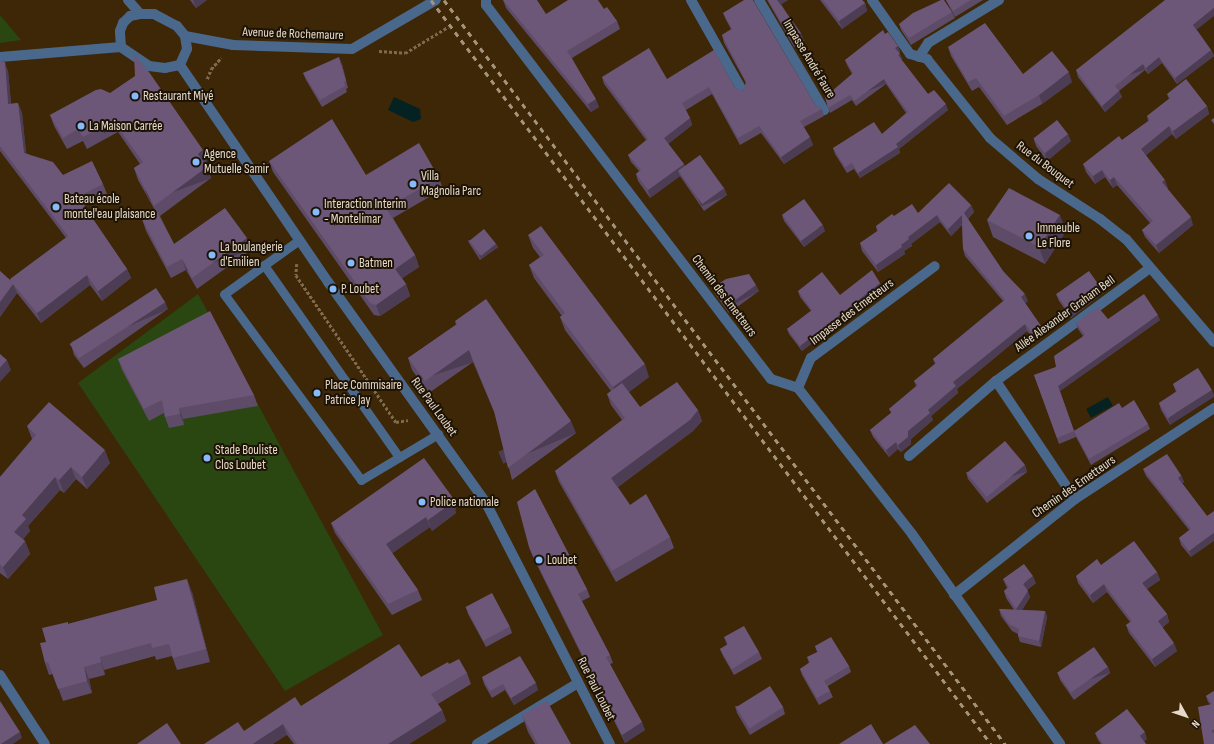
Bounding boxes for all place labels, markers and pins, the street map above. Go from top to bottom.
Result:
place label: Restaurant Miyé [143,88,214,104]
marker: Restaurant Miyé [130,91,140,101]
place label: La Maison Carrée [89,118,163,134]
marker: La Maison Carrée [76,121,86,131]
place label: Agence Mutuelle Samir [204,147,269,178]
marker: Agence Mutuelle Samir [191,157,201,167]
place label: Villa Magnolia Parc [421,169,481,200]
marker: Villa Magnolia Parc [408,179,418,189]
place label: Bateau école montel'eau plaisance [64,192,155,223]
place label: Interaction Interim - Montelimar [324,197,406,228]
marker: Bateau école montel'eau plaisance [51,202,61,212]
marker: Interaction Interim - Montelimar [311,207,321,217]
place label: Immeuble Le Flore [1037,221,1080,252]
marker: Immeuble Le Flore [1024,231,1034,241]
place label: La boulangerie d'Emilien [220,240,283,271]
marker: La boulangerie d'Emilien [207,250,217,260]
place label: Batmen [359,255,393,271]
marker: Batmen [346,258,356,268]
place label: P. Loubet [341,281,379,297]
marker: P. Loubet [328,284,338,294]
place label: Place Commisaire Patrice Jay [325,378,402,409]
marker: Place Commisaire Patrice Jay [312,388,322,398]
place label: Stade Bouliste Clos Loubet [215,443,278,474]
marker: Stade Bouliste Clos Loubet [202,453,212,463]
place label: Police nationale [430,494,499,510]
marker: Police nationale [417,497,427,507]
place label: Loubet [547,552,577,568]
marker: Loubet [534,555,544,565]

